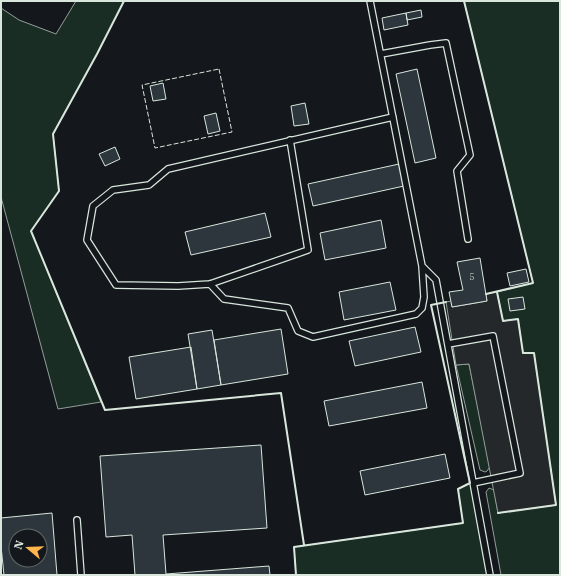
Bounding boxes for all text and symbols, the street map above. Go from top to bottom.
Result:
house number: 5 [469,271,475,282]
north arrow [8,528,48,568]
text: N [11,538,27,551]

